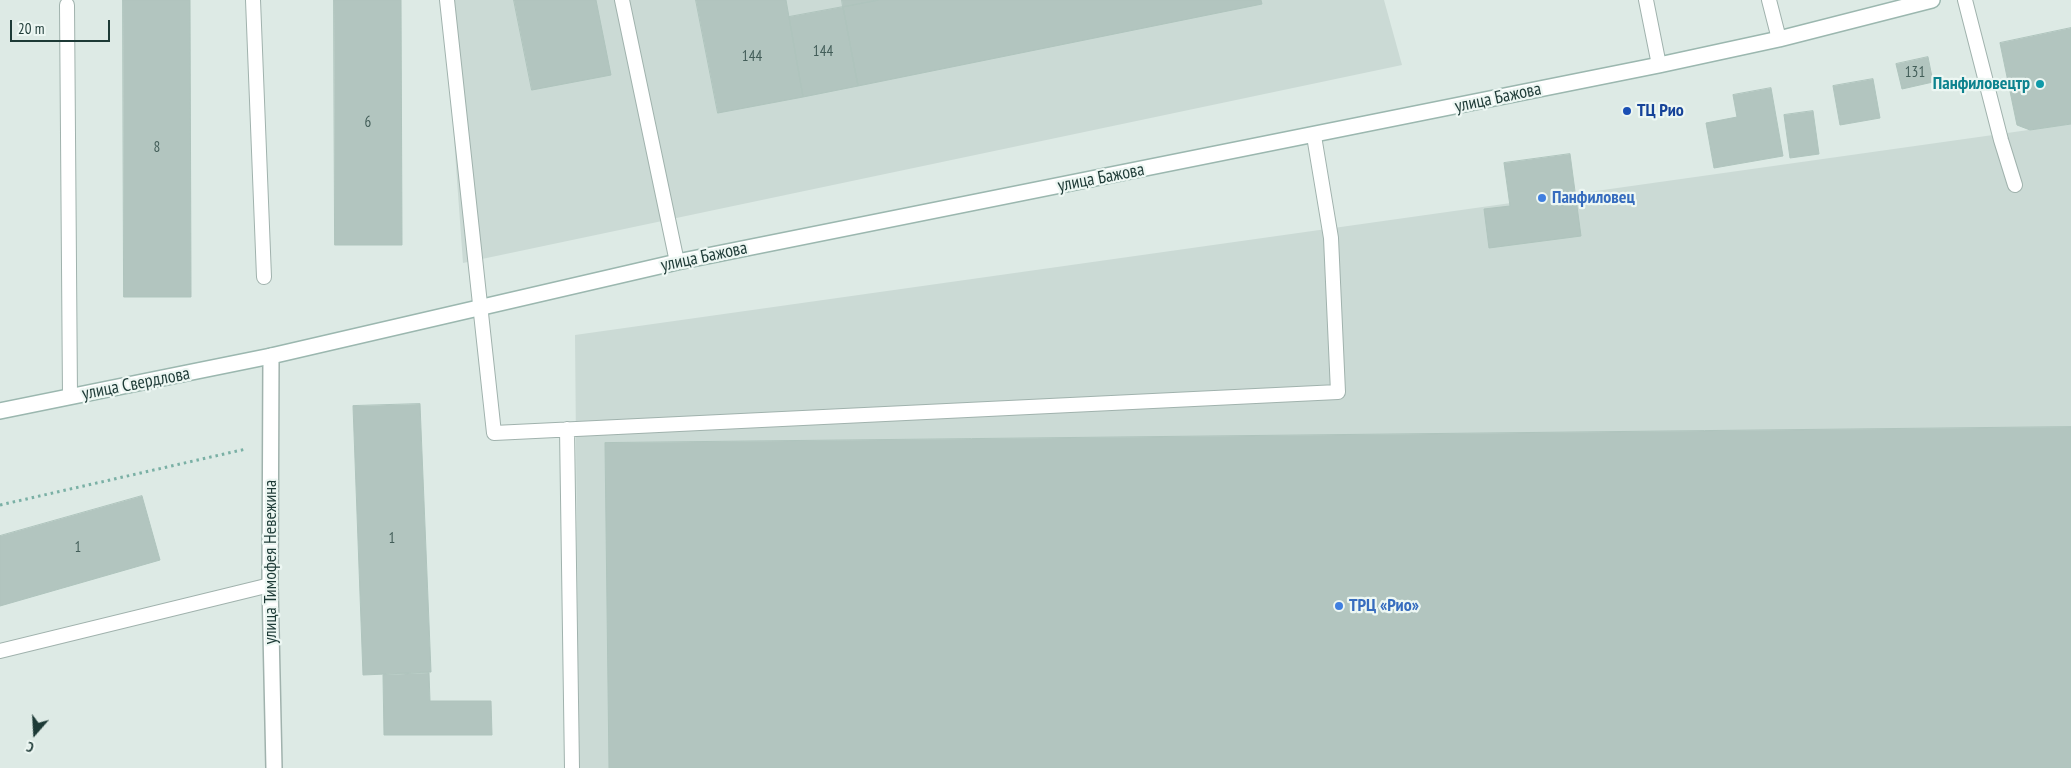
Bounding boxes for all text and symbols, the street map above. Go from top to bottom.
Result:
scale bar [12,10,112,42]
text: 20 m [18,19,44,38]
house number: 144 [813,43,833,61]
house number: 144 [742,48,762,66]
house number: 131 [1905,64,1925,82]
place label: Панфиловецтр [1933,73,2030,95]
street label: улица Бажова [1453,78,1543,118]
marker: Панфиловецтр [2034,78,2046,90]
place label: ТЦ Рио [1637,100,1684,122]
marker: ТЦ Рио [1621,105,1633,117]
house number: 6 [365,114,371,132]
house number: 8 [154,139,160,157]
street label: улица Бажова [1056,159,1146,197]
place label: Панфиловец [1552,187,1635,209]
marker: Панфиловец [1536,192,1548,204]
street label: улица Бажова [659,237,749,277]
street label: улица Свердлова [80,363,192,405]
street label: улица Тимофея Невежина [260,480,282,644]
house number: 1 [389,530,395,548]
house number: 1 [75,539,81,557]
place label: ТРЦ «Рио» [1349,595,1419,617]
marker: ТРЦ «Рио» [1333,600,1345,612]
north arrow [10,708,60,758]
text: С [24,738,36,757]

